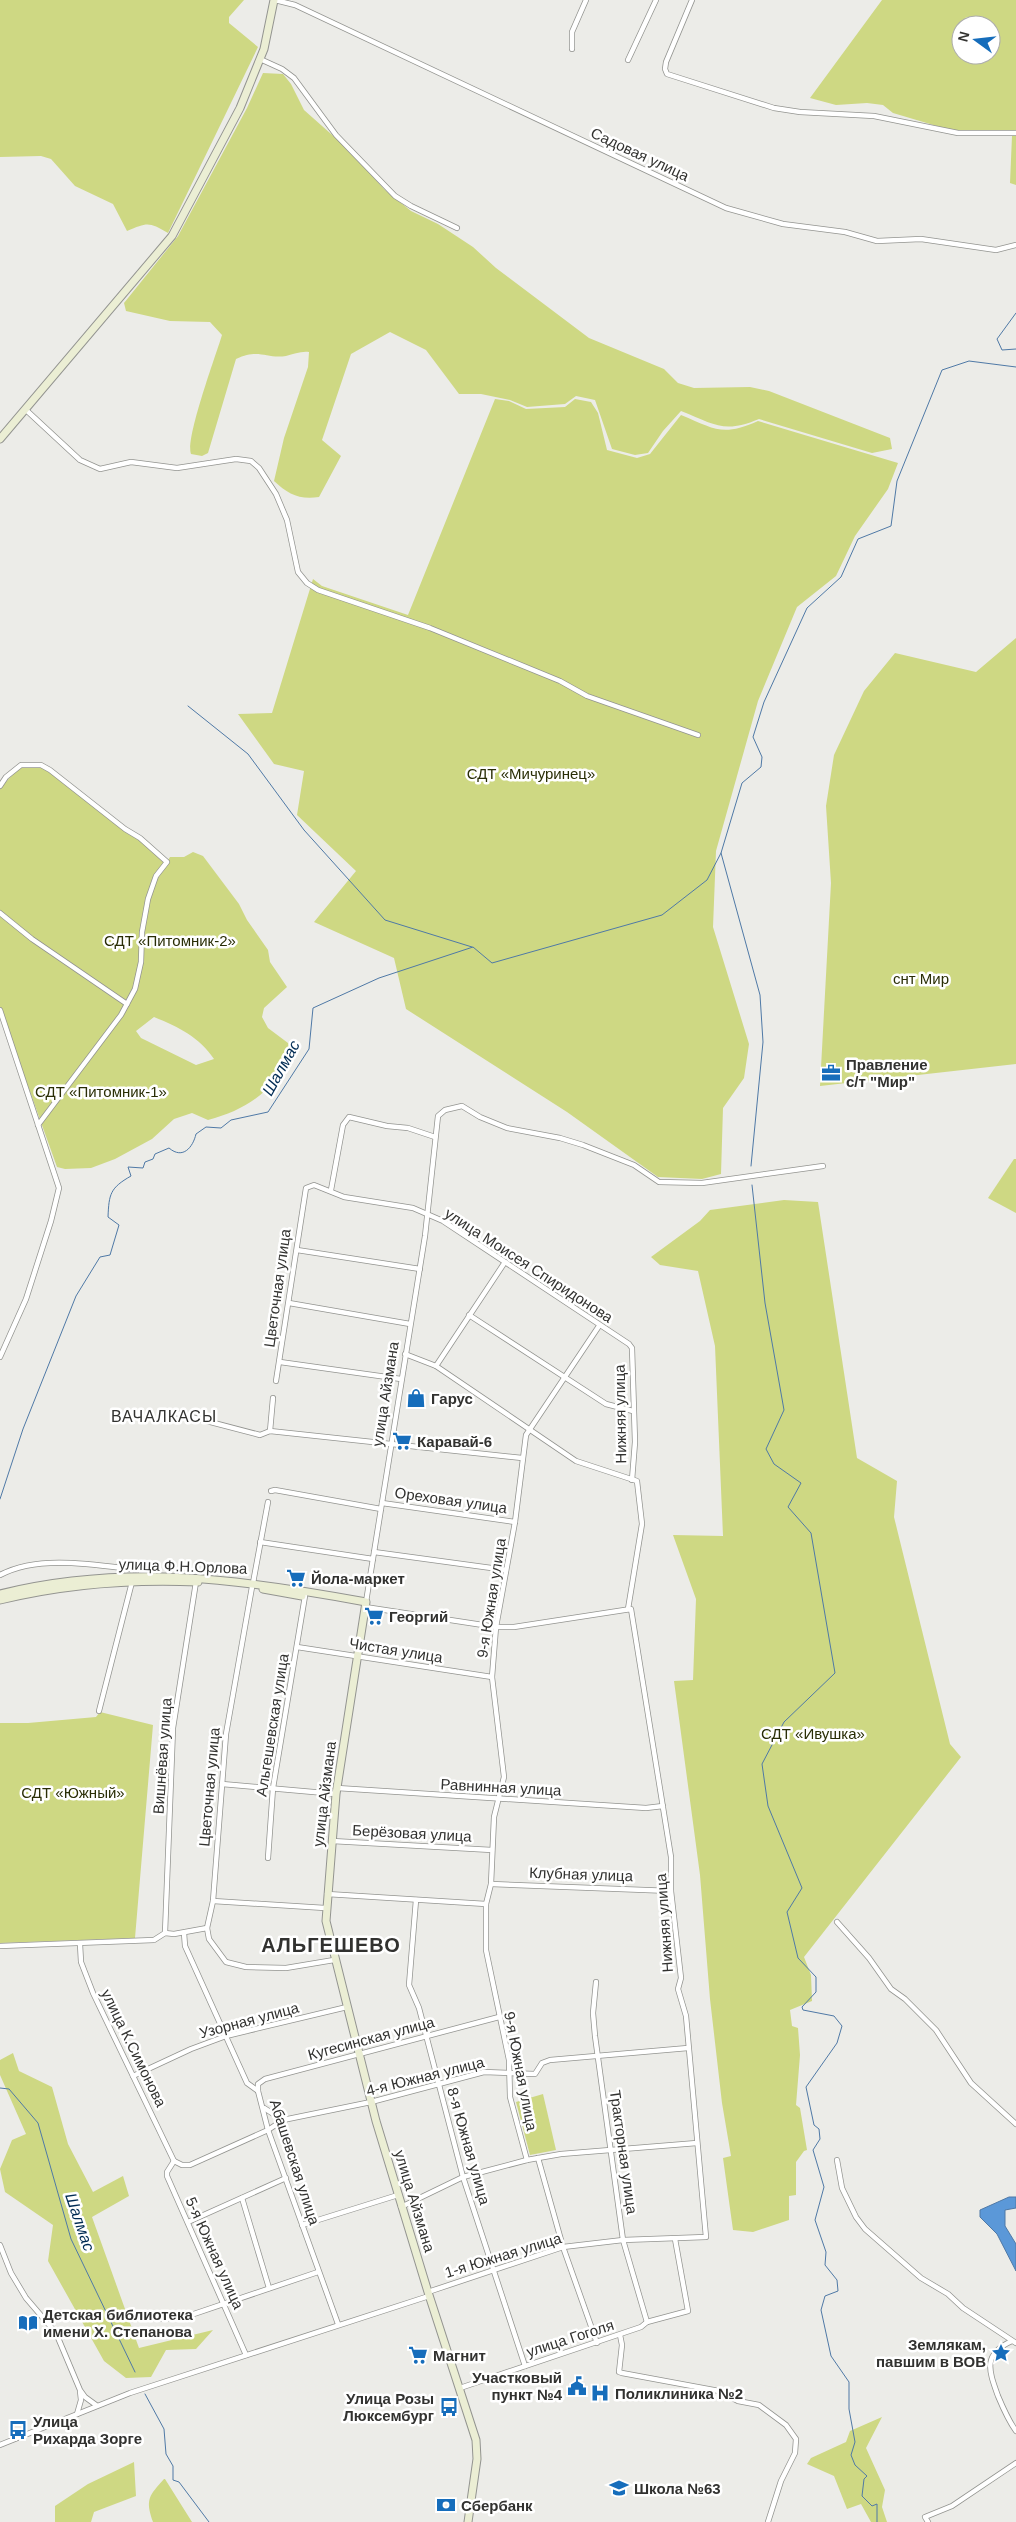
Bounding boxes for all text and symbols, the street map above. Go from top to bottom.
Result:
north arrow [951,15,1001,65]
text: N [954,30,972,44]
street label: Садовая улица [588,124,692,184]
park label: СДТ «Мичуринец» [467,765,595,782]
park label: СДТ «Питомник-2» [104,932,236,949]
park label: снт Мир [893,970,949,987]
water label: Шалмас [259,1037,303,1099]
place label: Правление с/т "Мир" [846,1056,928,1090]
office icon: Правление с/т "Мир" [820,1062,842,1084]
park label: СДТ «Питомник-1» [35,1083,167,1100]
street label: улица Моисея Спиридонова [442,1204,617,1326]
street label: Цветочная улица [260,1227,294,1348]
street label: улица Айзмана [368,1340,402,1448]
street label: Нижняя улица [611,1364,629,1464]
shop icon: Гарус [405,1387,427,1409]
place label: Гарус [431,1390,473,1407]
district label: ВАЧАЛКАСЫ [111,1408,217,1425]
supermarket icon: Каравай-6 [391,1430,413,1452]
place label: Каравай-6 [417,1433,492,1450]
street label: Ореховая улица [394,1484,509,1516]
street label: 9-я Южная улица [473,1536,509,1659]
street label: улица Ф.Н.Орлова [118,1555,248,1577]
supermarket icon: Йола-маркет [285,1567,307,1589]
place label: Йола-маркет [311,1570,405,1587]
supermarket icon: Георгий [363,1605,385,1627]
place label: Георгий [389,1608,448,1625]
street label: Чистая улица [348,1634,445,1666]
street label: Альгешевская улица [252,1652,292,1798]
street label: Вишнёвая улица [149,1697,175,1815]
park label: СДТ «Ивушка» [761,1725,865,1742]
street label: Цветочная улица [195,1726,223,1847]
street label: улица Айзмана [309,1740,339,1848]
street label: Равнинная улица [440,1775,562,1799]
park label: СДТ «Южный» [21,1784,125,1801]
street label: Берёзовая улица [352,1821,473,1845]
street label: Клубная улица [529,1864,634,1884]
street label: Нижняя улица [652,1872,676,1973]
district label: АЛЬГЕШЕВО [261,1934,401,1956]
street label: улица К.Симонова [98,1986,170,2110]
street label: Узорная улица [197,1998,301,2041]
street label: 9-я Южная улица [501,2010,541,2133]
street label: Кугесинская улица [306,2013,437,2063]
street label: 4-я Южная улица [364,2053,486,2099]
street label: 8-я Южная улица [444,2086,494,2207]
street label: Тракторная улица [607,2089,641,2216]
street label: Абашевская улица [267,2097,324,2228]
street label: улица Айзмана [391,2148,439,2255]
water label: Шалмас [62,2191,98,2253]
street label: 5-я Южная улица [183,2194,248,2312]
street label: 1-я Южная улица [443,2229,564,2281]
place label: Детская библиотека имени Х. Степанова [43,2306,193,2340]
library icon: Детская библиотека имени Х. Степанова [17,2312,39,2334]
street label: улица Гоголя [524,2316,616,2360]
place label: Землякам, павшим в ВОВ [876,2336,986,2370]
place icon: Землякам, павшим в ВОВ [990,2342,1012,2364]
supermarket icon: Магнит [407,2344,429,2366]
place label: Магнит [433,2347,486,2364]
place label: Участковый пункт №4 [472,2369,563,2403]
public building icon: Участковый пункт №4 [566,2375,588,2397]
hospital icon: Поликлиника №2 [589,2382,611,2404]
place label: Поликлиника №2 [615,2385,743,2402]
place label: Улица Розы Люксембург [343,2390,434,2424]
bus stop icon: Улица Розы Люксембург [438,2396,460,2418]
place label: Улица Рихарда Зорге [33,2413,142,2447]
bus stop icon: Улица Рихарда Зорге [7,2419,29,2441]
school or university icon: Школа №63 [608,2477,630,2499]
place label: Школа №63 [634,2480,721,2497]
bank icon: Сбербанк [435,2494,457,2516]
place label: Сбербанк [461,2497,533,2514]

